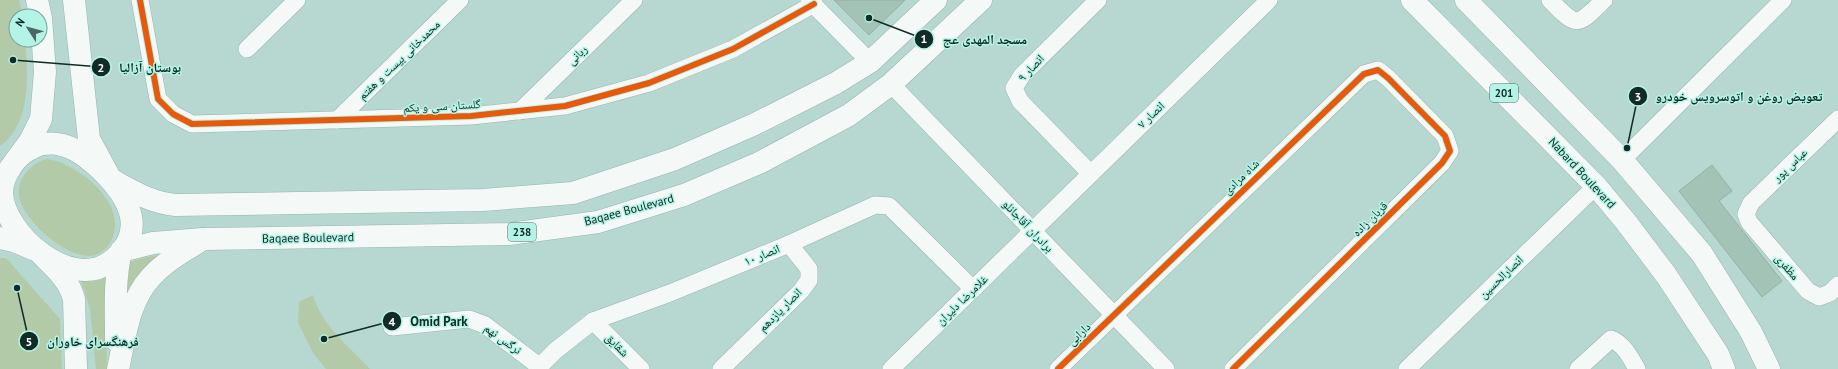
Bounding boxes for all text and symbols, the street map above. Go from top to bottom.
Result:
north arrow [8,8,48,48]
text: N [12,15,28,29]
street label: محمدخانی بیست و هفتم [354,17,444,103]
callout: مسجد المهدی عج [914,27,1035,52]
text: 1 [921,31,927,46]
text: مسجد المهدی عج [943,31,1027,48]
street label: ربانی [563,41,590,68]
street label: انصار ۹ [1014,51,1047,84]
callout: بوستان آزالیا [91,55,189,80]
text: بوستان آزالیا [119,59,181,76]
text: 2 [98,60,104,75]
road number: 201 [1490,84,1518,102]
callout: تعویض روغن و اتوسرویس خودرو [1628,84,1831,109]
text: تعویض روغن و اتوسرویس خودرو [1656,88,1823,105]
text: 3 [1635,89,1641,104]
street label: گلستان سی و یکم [403,96,481,116]
street label: انصار ۷ [1134,98,1167,131]
street label: Nabard Boulevard [1546,134,1619,211]
street label: عباس پور [1768,145,1810,186]
street label: شاه مرادی [1219,156,1262,198]
street label: Baqaee Boulevard [582,190,675,229]
street label: برادران آقاجانلو [999,196,1057,255]
street label: قربان زاده [1349,198,1391,240]
road number: 238 [508,223,536,241]
street label: Baqaee Boulevard [262,229,354,246]
street label: انصار ۱۰ [742,241,782,268]
street label: مظفری [1772,250,1803,283]
street label: انصارالحسین [1475,252,1526,302]
street label: غلامرضا دلیران [933,271,991,328]
street label: انصار یازدهم [755,285,805,335]
callout: Omid Park [382,309,475,334]
text: Omid Park [410,313,468,330]
text: 4 [389,314,396,329]
street label: دارابی [1064,319,1094,349]
street label: نرگس نهم [481,320,525,358]
callout: فرهنگسرای خاوران [19,329,147,354]
street label: شقایق [602,330,632,360]
text: فرهنگسرای خاوران [47,333,139,350]
text: 5 [26,334,32,349]

